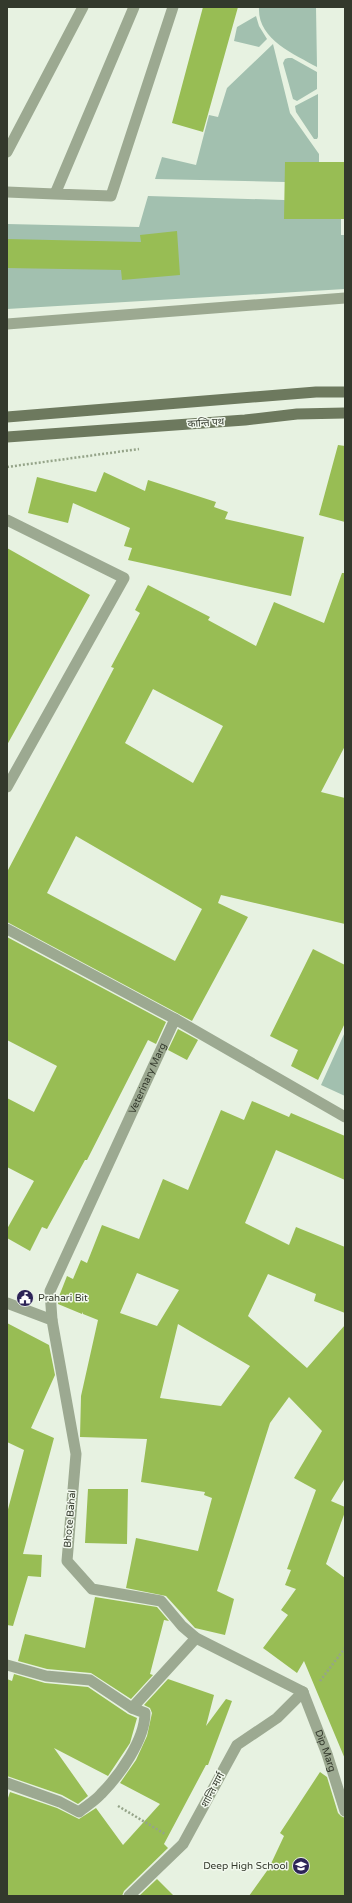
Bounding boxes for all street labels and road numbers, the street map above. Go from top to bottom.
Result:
street label: कान्ति पथ [187,416,225,430]
street label: Veterinary Marg [126,1041,169,1116]
street label: Bhote Bahal [62,1490,78,1548]
street label: Dip Marg [312,1728,338,1774]
street label: शान्ति मार्ग [199,1770,228,1809]

